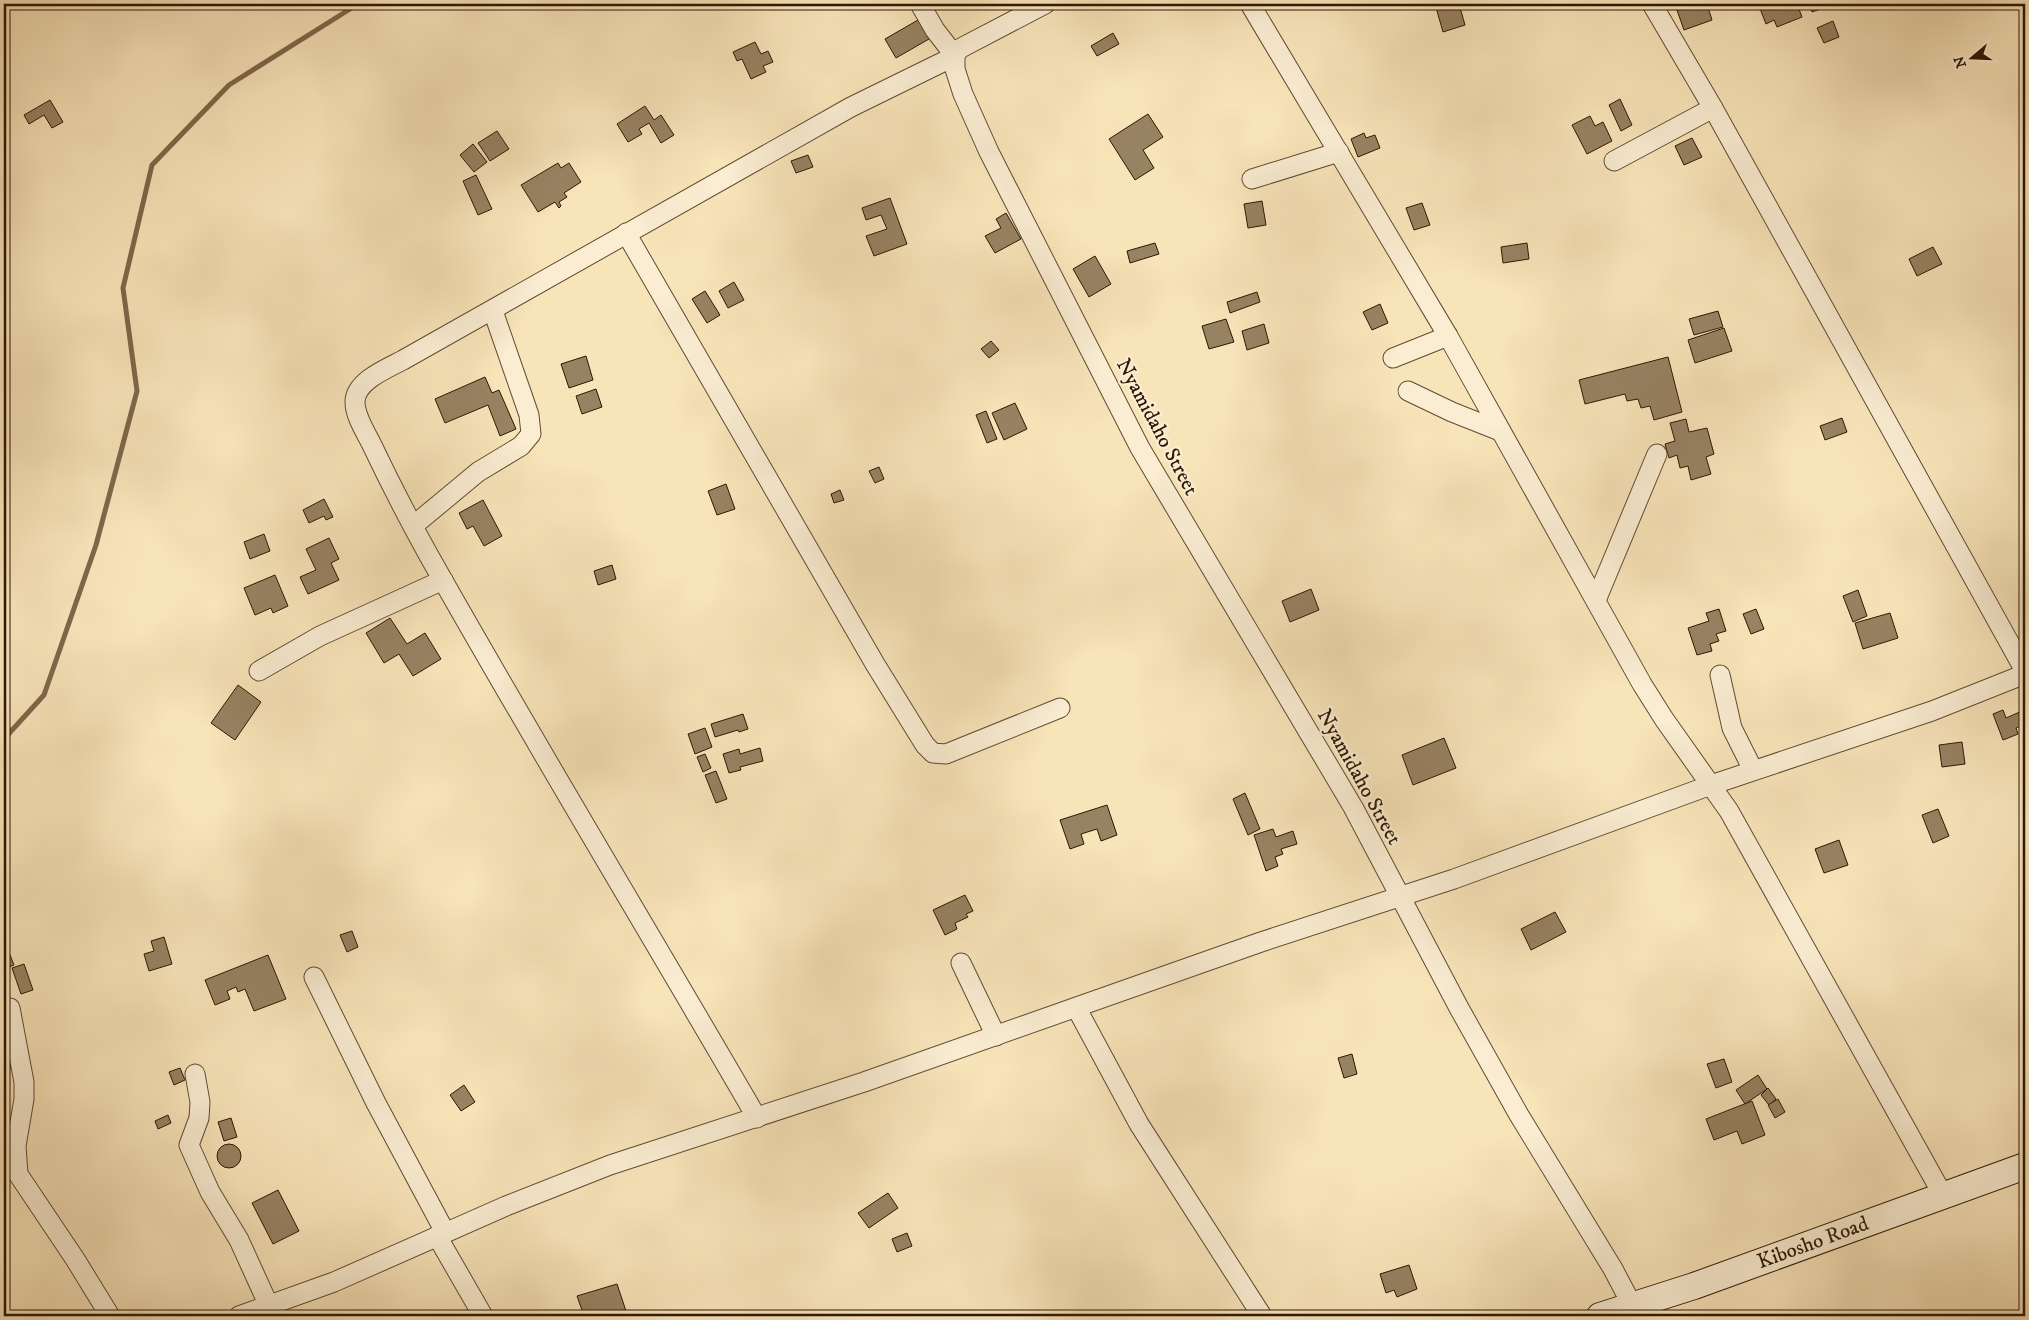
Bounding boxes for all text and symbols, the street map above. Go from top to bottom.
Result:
north arrow [1946,32,1996,82]
text: N [1950,53,1971,70]
street label: Nyamidaho Street [1110,354,1204,500]
street label: Nyamidaho Street [1311,704,1407,850]
street label: Kibosho Road [1754,1211,1873,1275]

